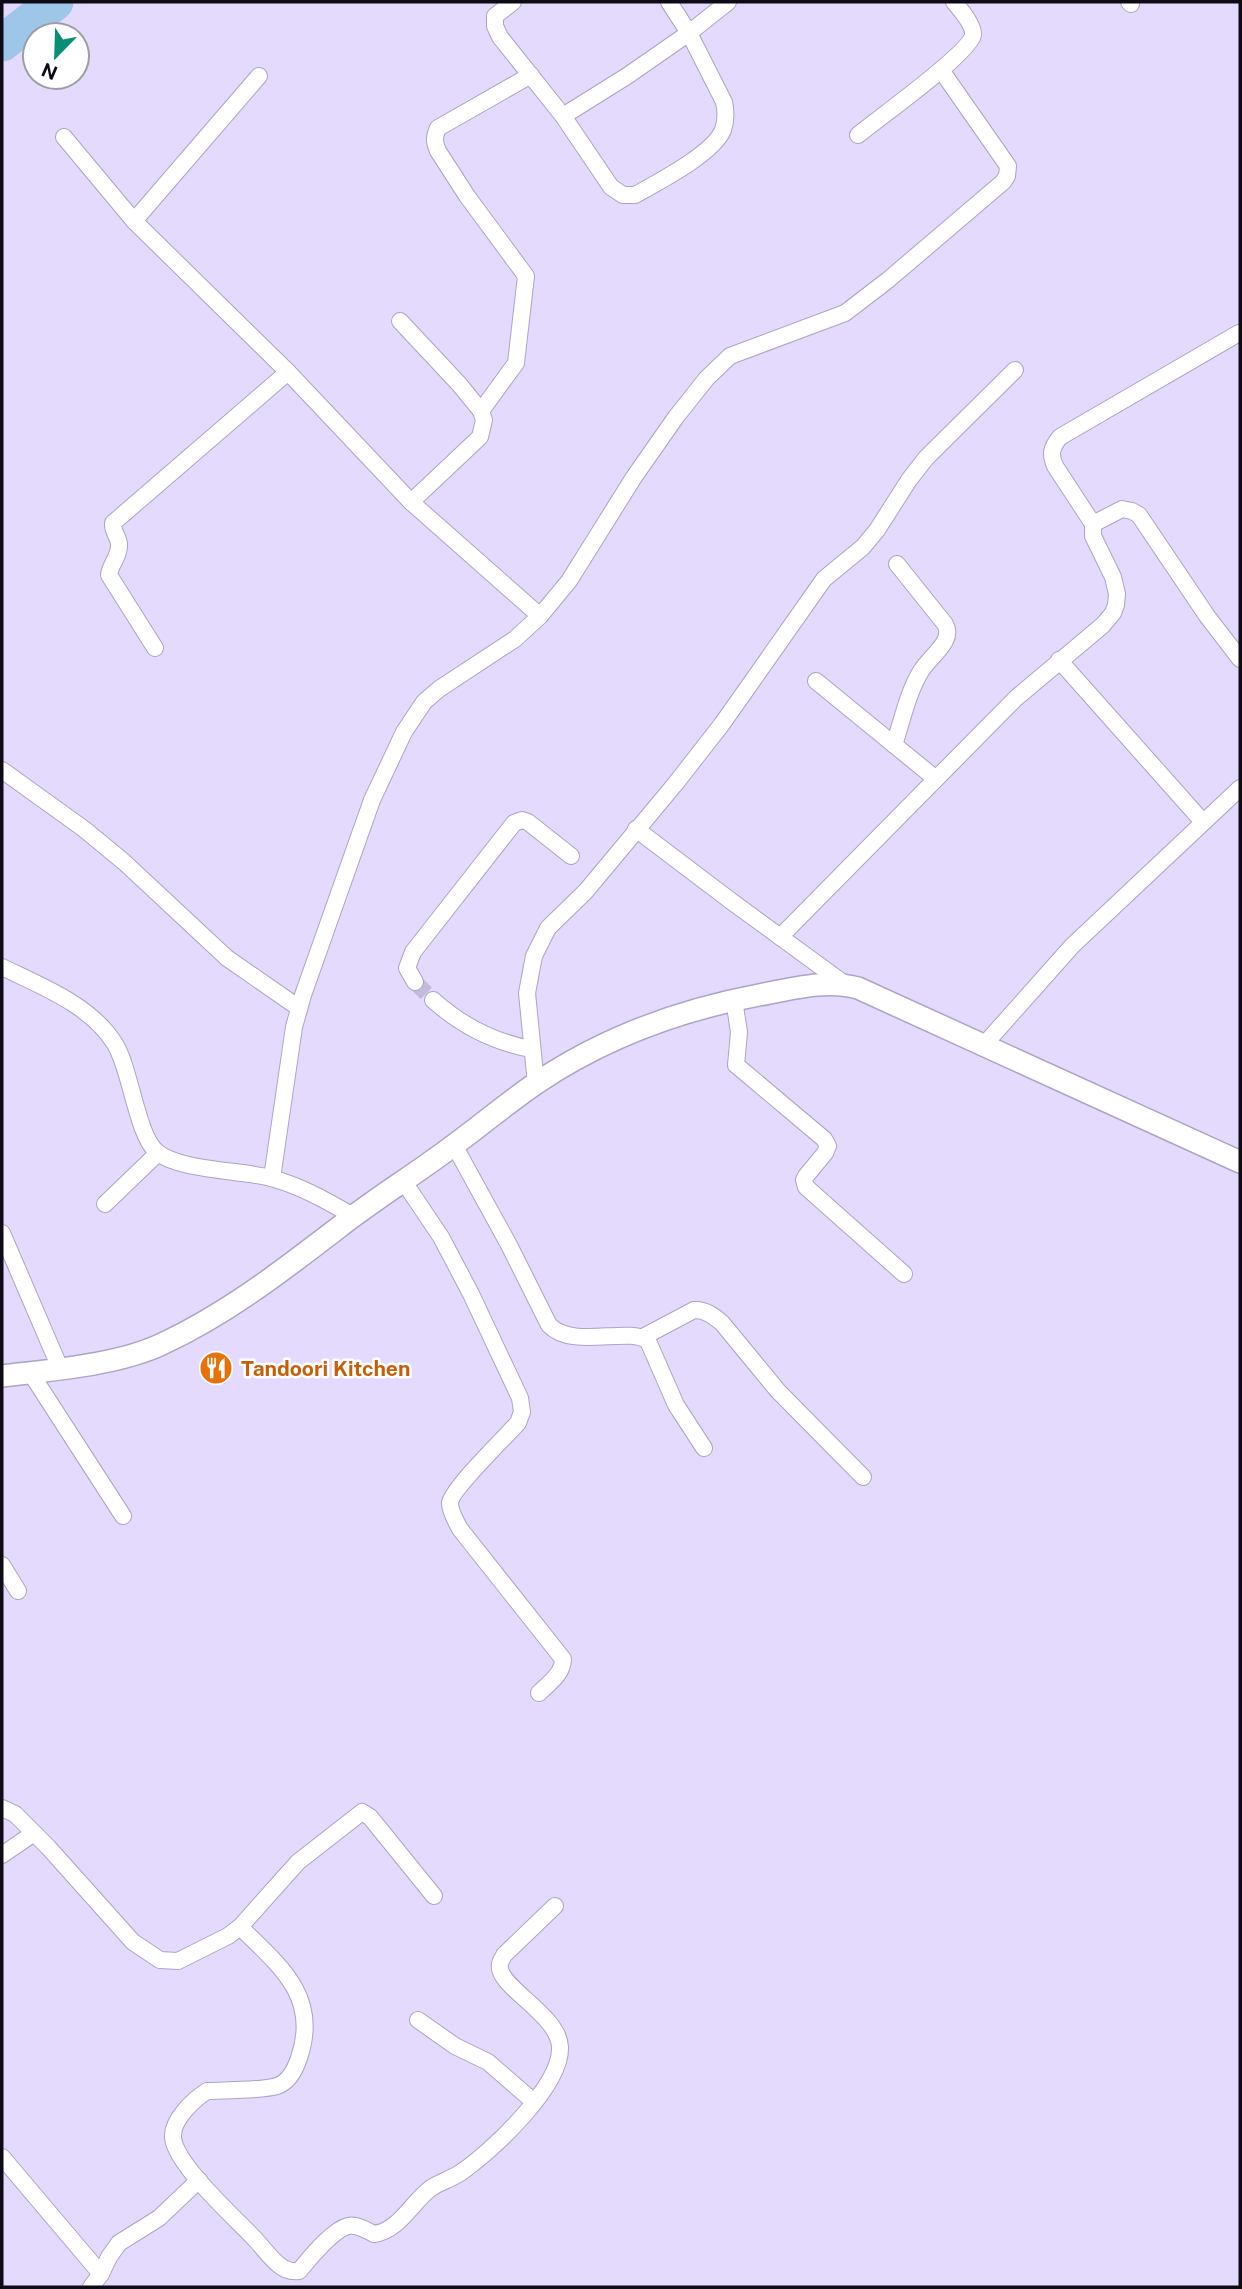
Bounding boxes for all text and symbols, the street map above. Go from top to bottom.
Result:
north arrow [21,21,91,91]
text: N [38,59,60,85]
restaurant icon: Tandoori Kitchen [197,1349,235,1387]
place label: Tandoori Kitchen [241,1356,410,1381]

